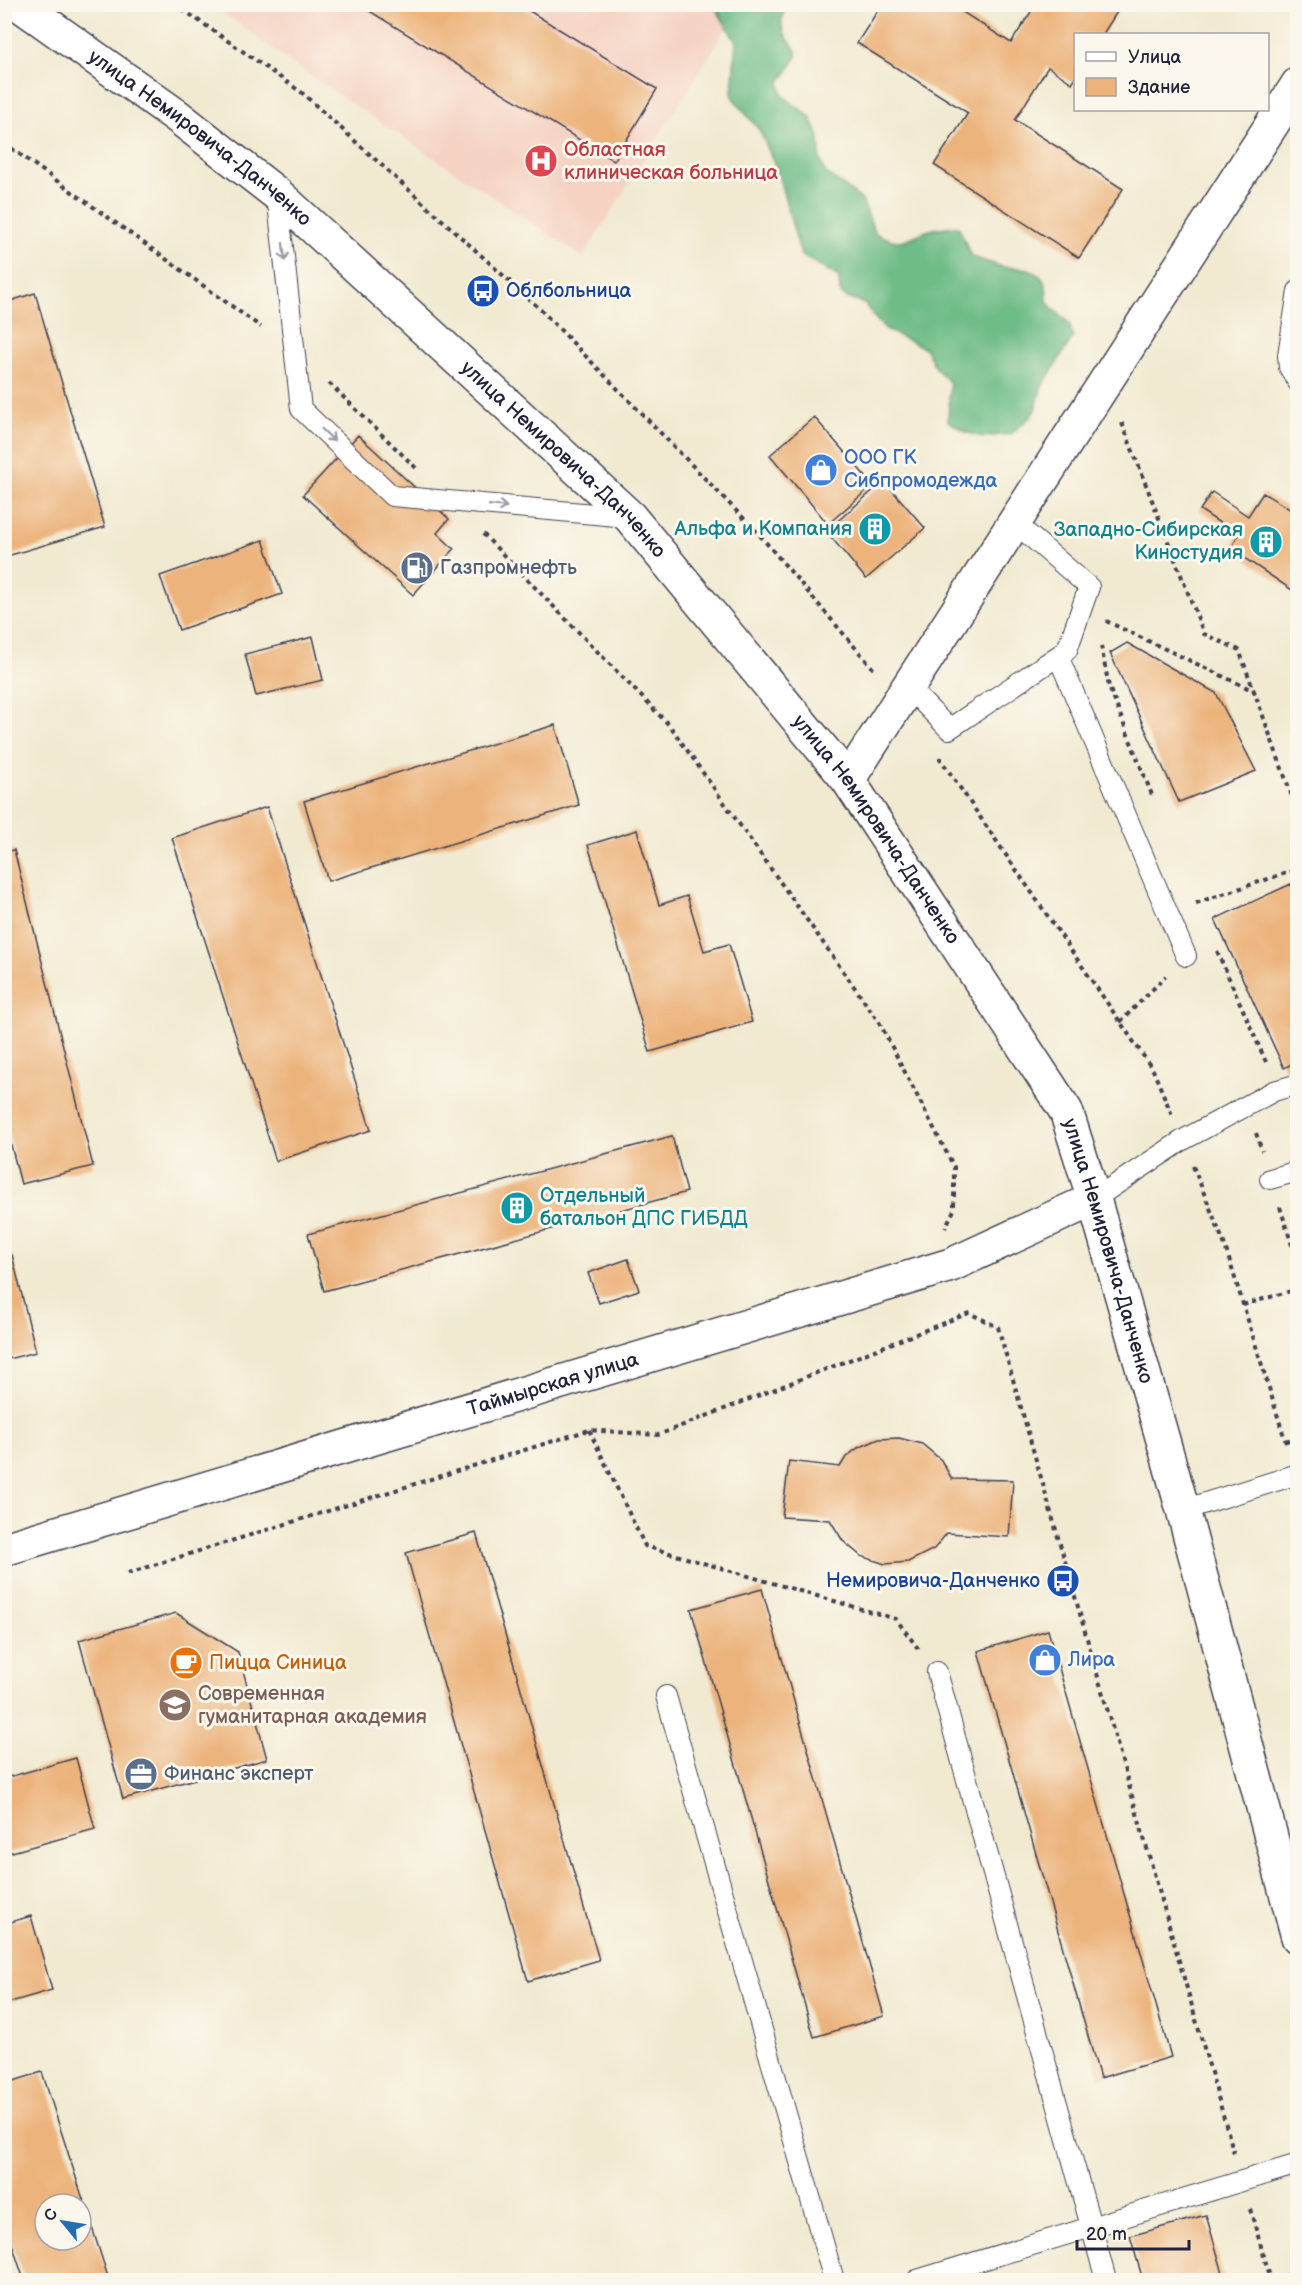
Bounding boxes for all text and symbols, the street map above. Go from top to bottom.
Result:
legend [1074,33,1269,111]
street label: улица Немировича-Данченко [83,45,316,231]
text: Улица [1128,47,1182,68]
text: Здание [1128,77,1190,98]
place label: Областная клиническая больница [564,138,778,185]
hospital icon: Областная клиническая больница [523,143,559,179]
one-way arrow [279,242,290,262]
bus stop icon: Облбольница [465,273,501,309]
place label: Облбольница [506,279,631,303]
street label: улица Немировича-Данченко [456,356,671,563]
one-way arrow [321,427,336,442]
place label: ООО ГК Сибпромодежда [844,446,997,493]
shop icon: ООО ГК Сибпромодежда [803,452,839,488]
one-way arrow [488,501,508,512]
building icon: Альфа и Компания [857,511,893,547]
place label: Альфа и Компания [674,517,852,541]
place label: Западно-Сибирская Киностудия [1054,518,1243,565]
building icon: Западно-Сибирская Киностудия [1248,524,1284,560]
fuel station icon: Газпромнефть [399,550,435,586]
place label: Газпромнефть [440,556,577,580]
street label: улица Немировича-Данченко [787,710,965,949]
street label: улица Немировича-Данченко [1057,1116,1158,1386]
place label: Отдельный батальон ДПС ГИБДД [540,1184,748,1231]
building icon: Отдельный батальон ДПС ГИБДД [499,1190,535,1226]
street label: Таймырская улица [464,1347,642,1421]
bus stop icon: Немировича-Данченко [1045,1563,1081,1599]
place label: Немировича-Данченко [826,1569,1040,1593]
shop icon: Лира [1027,1642,1063,1678]
cafe icon: Пицца Синица [168,1645,204,1681]
place label: Лира [1067,1648,1115,1672]
place label: Пицца Синица [209,1651,347,1675]
place label: Современная гуманитарная академия [198,1682,427,1729]
school or university icon: Современная гуманитарная академия [157,1687,193,1723]
office icon: Финанс эксперт [123,1756,159,1792]
place label: Финанс эксперт [164,1762,314,1786]
north arrow [33,2192,93,2252]
text: С [40,2206,62,2225]
scale bar [1077,2213,1190,2251]
text: 20 m [1086,2224,1127,2245]

